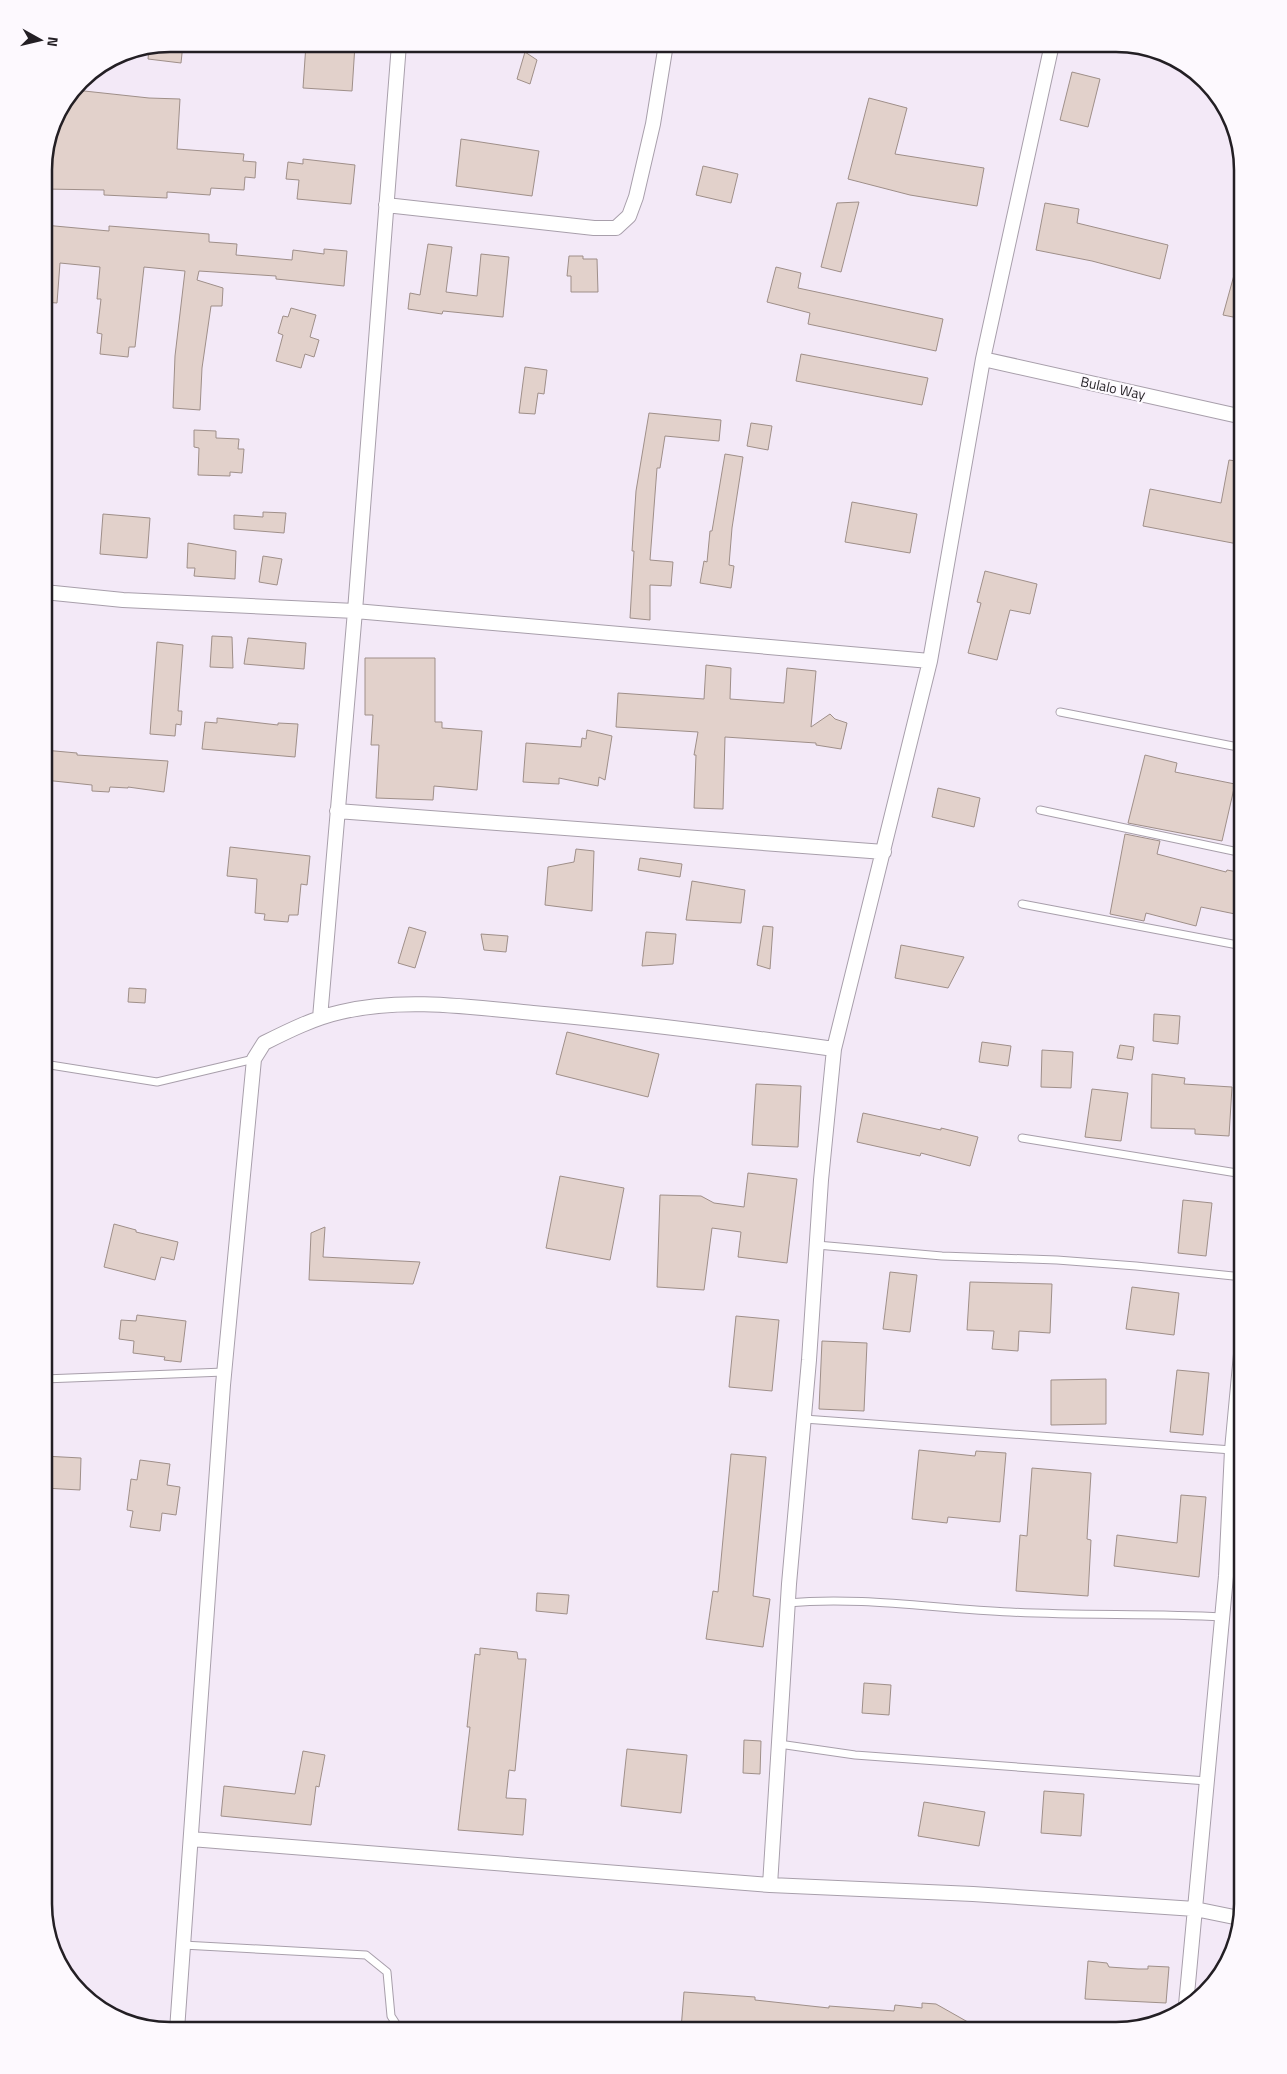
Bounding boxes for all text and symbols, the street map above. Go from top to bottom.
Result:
north arrow [15,15,65,65]
text: N [42,36,64,48]
street label: Bulalo Way [1079,370,1148,405]

